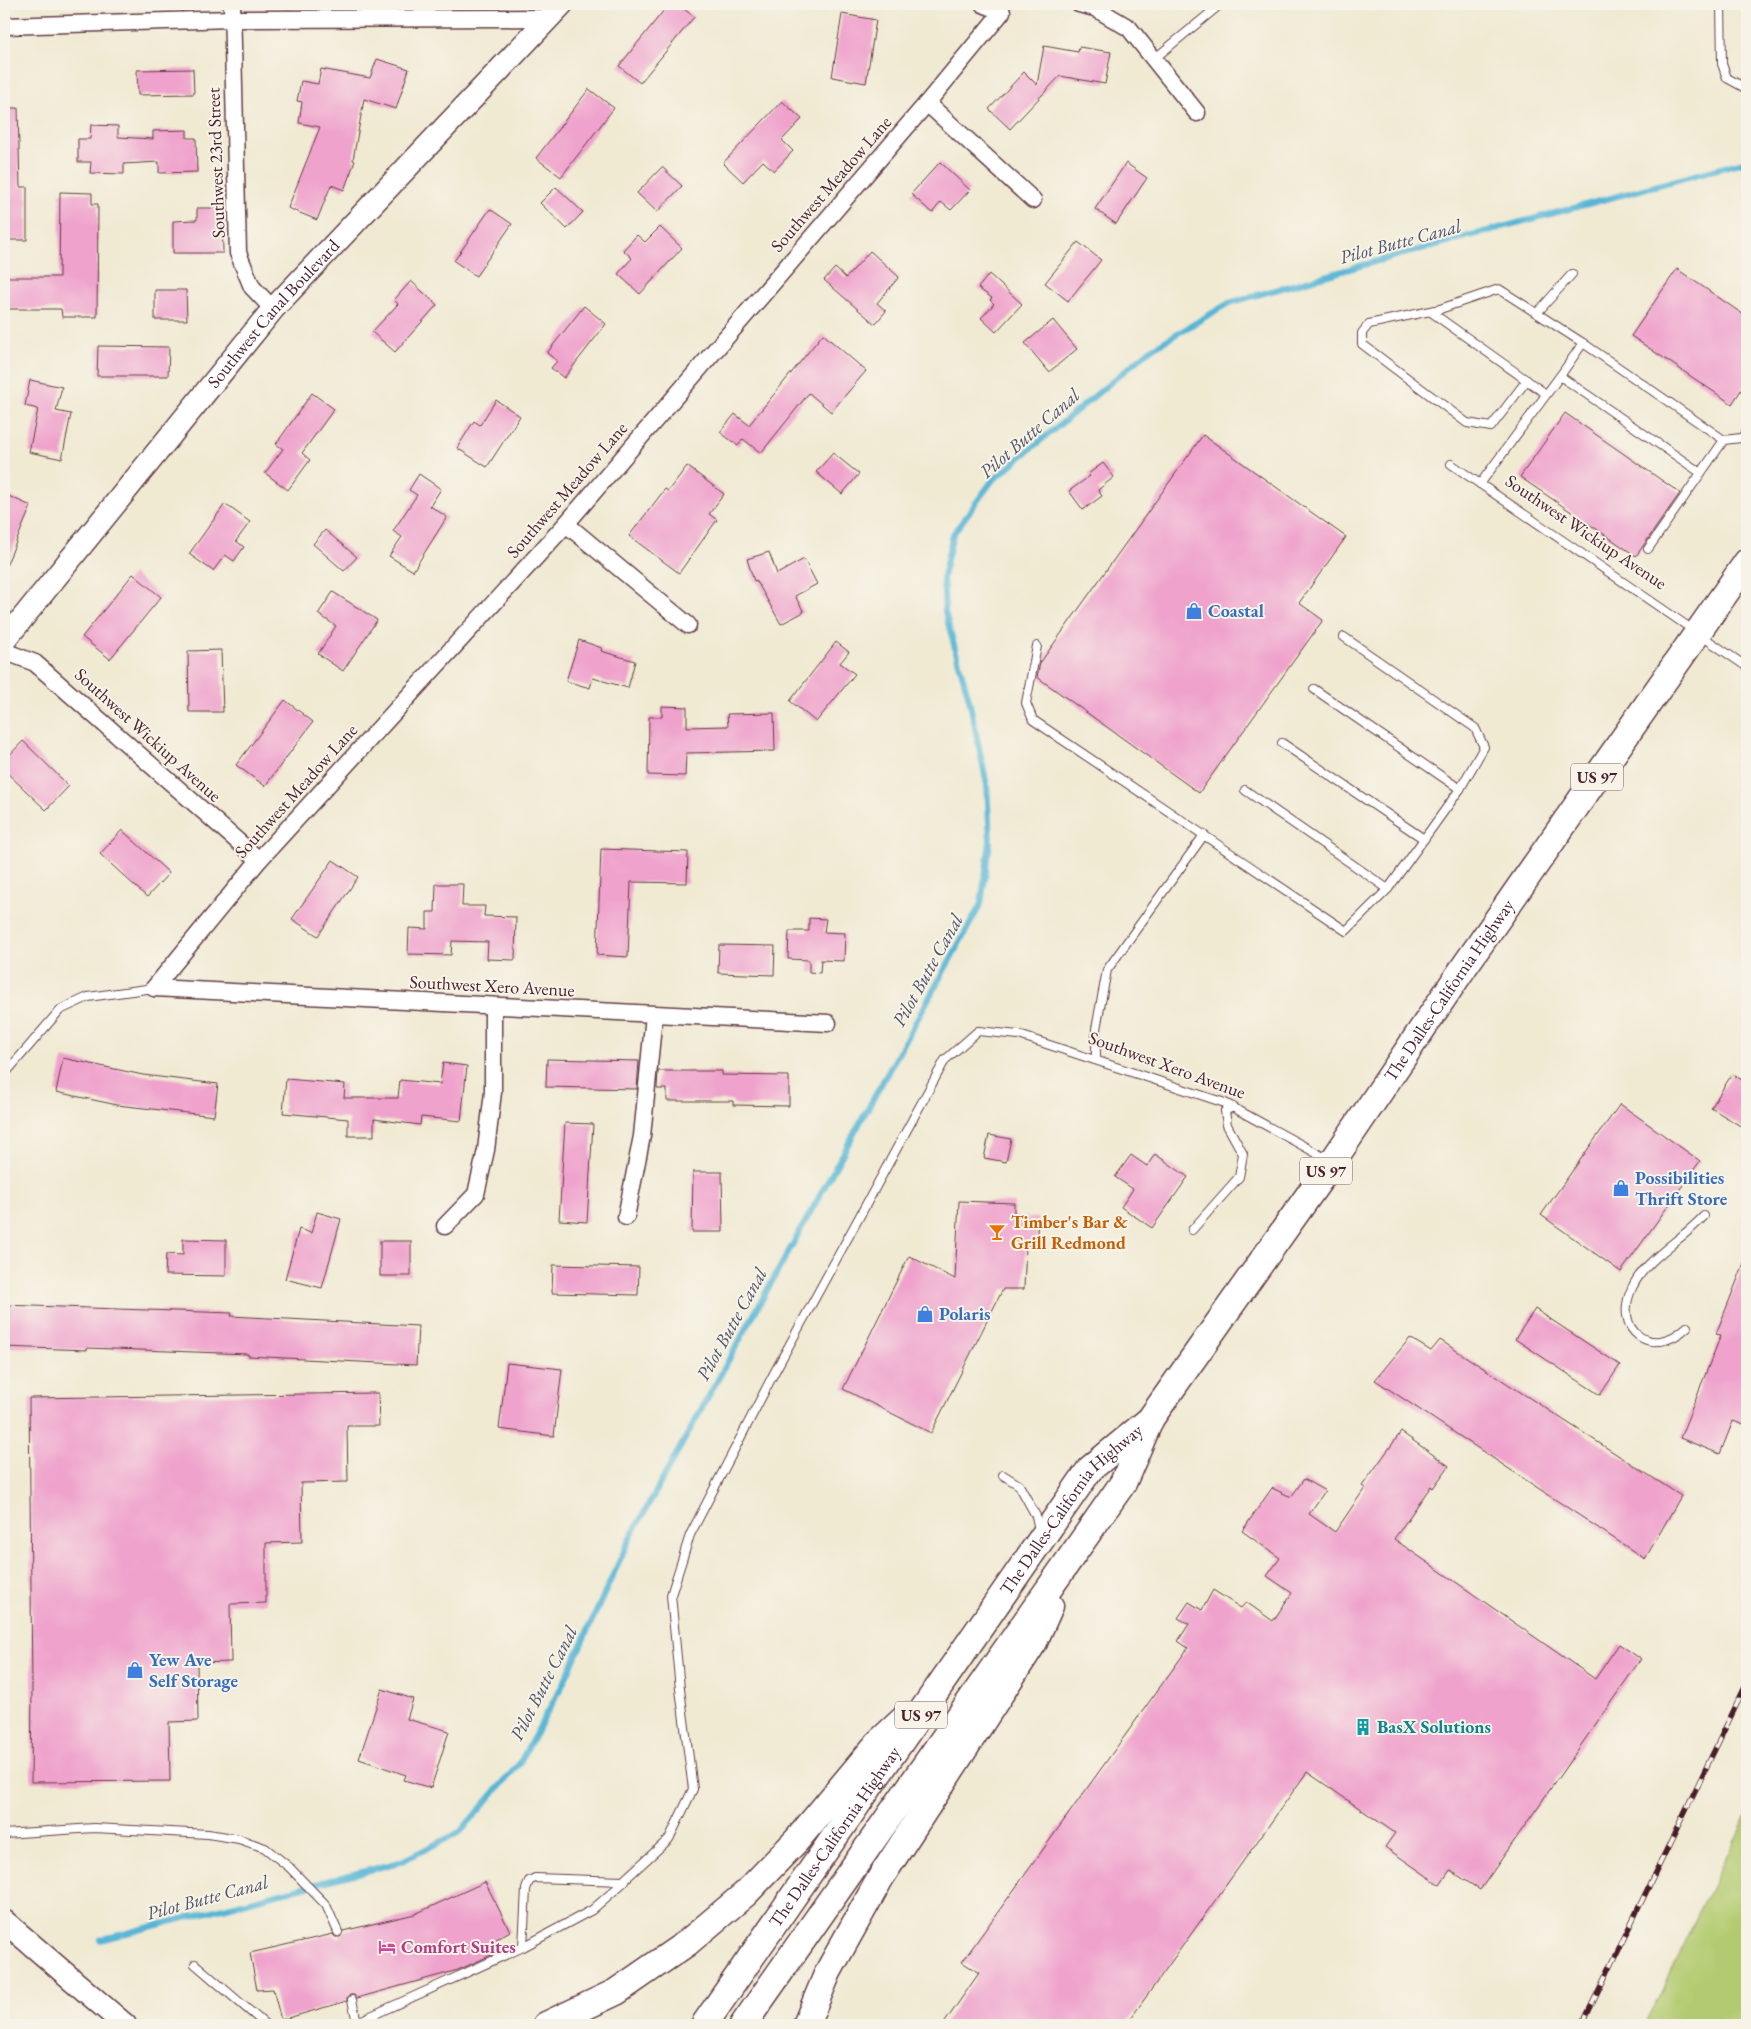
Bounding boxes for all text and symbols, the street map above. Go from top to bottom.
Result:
street label: Southwest 23rd Street [201,87,230,239]
street label: Southwest Meadow Lane [765,111,896,257]
water label: Pilot Butte Canal [1336,213,1464,270]
street label: Southwest Canal Boulevard [202,233,345,392]
water label: Pilot Butte Canal [974,383,1085,484]
street label: Southwest Meadow Lane [501,417,632,563]
street label: Southwest Wickiup Avenue [1501,469,1671,594]
place label: Coastal [1208,599,1264,622]
shop icon: Coastal [1184,601,1204,621]
street label: Southwest Wickiup Avenue [70,663,227,807]
street label: Southwest Meadow Lane [229,719,362,863]
road number: US 97 [1571,764,1623,790]
street label: The Dalles-California Highway [1378,894,1519,1085]
water label: Pilot Butte Canal [886,909,969,1031]
street label: Southwest Xero Avenue [409,970,575,1001]
street label: Southwest Xero Avenue [1086,1025,1249,1104]
road number: US 97 [1300,1158,1352,1184]
place label: Possibilities Thrift Store [1635,1166,1728,1210]
shop icon: Possibilities Thrift Store [1611,1178,1631,1198]
place label: Timber's Bar & Grill Redmond [1011,1210,1128,1254]
bar icon: Timber's Bar & Grill Redmond [987,1222,1007,1242]
water label: Pilot Butte Canal [690,1263,773,1385]
place label: Polaris [939,1302,990,1325]
shop icon: Polaris [915,1304,935,1324]
street label: The Dalles-California Highway [994,1418,1147,1599]
water label: Pilot Butte Canal [504,1621,583,1745]
place label: Yew Ave Self Storage [149,1648,238,1692]
shop icon: Yew Ave Self Storage [125,1660,145,1680]
road number: US 97 [895,1702,947,1728]
place label: BasX Solutions [1377,1715,1491,1738]
building icon: BasX Solutions [1353,1717,1373,1737]
street label: The Dalles-California Highway [763,1741,905,1932]
water label: Pilot Butte Canal [143,1869,271,1926]
place label: Comfort Suites [401,1935,516,1958]
hotel icon: Comfort Suites [377,1937,397,1957]

